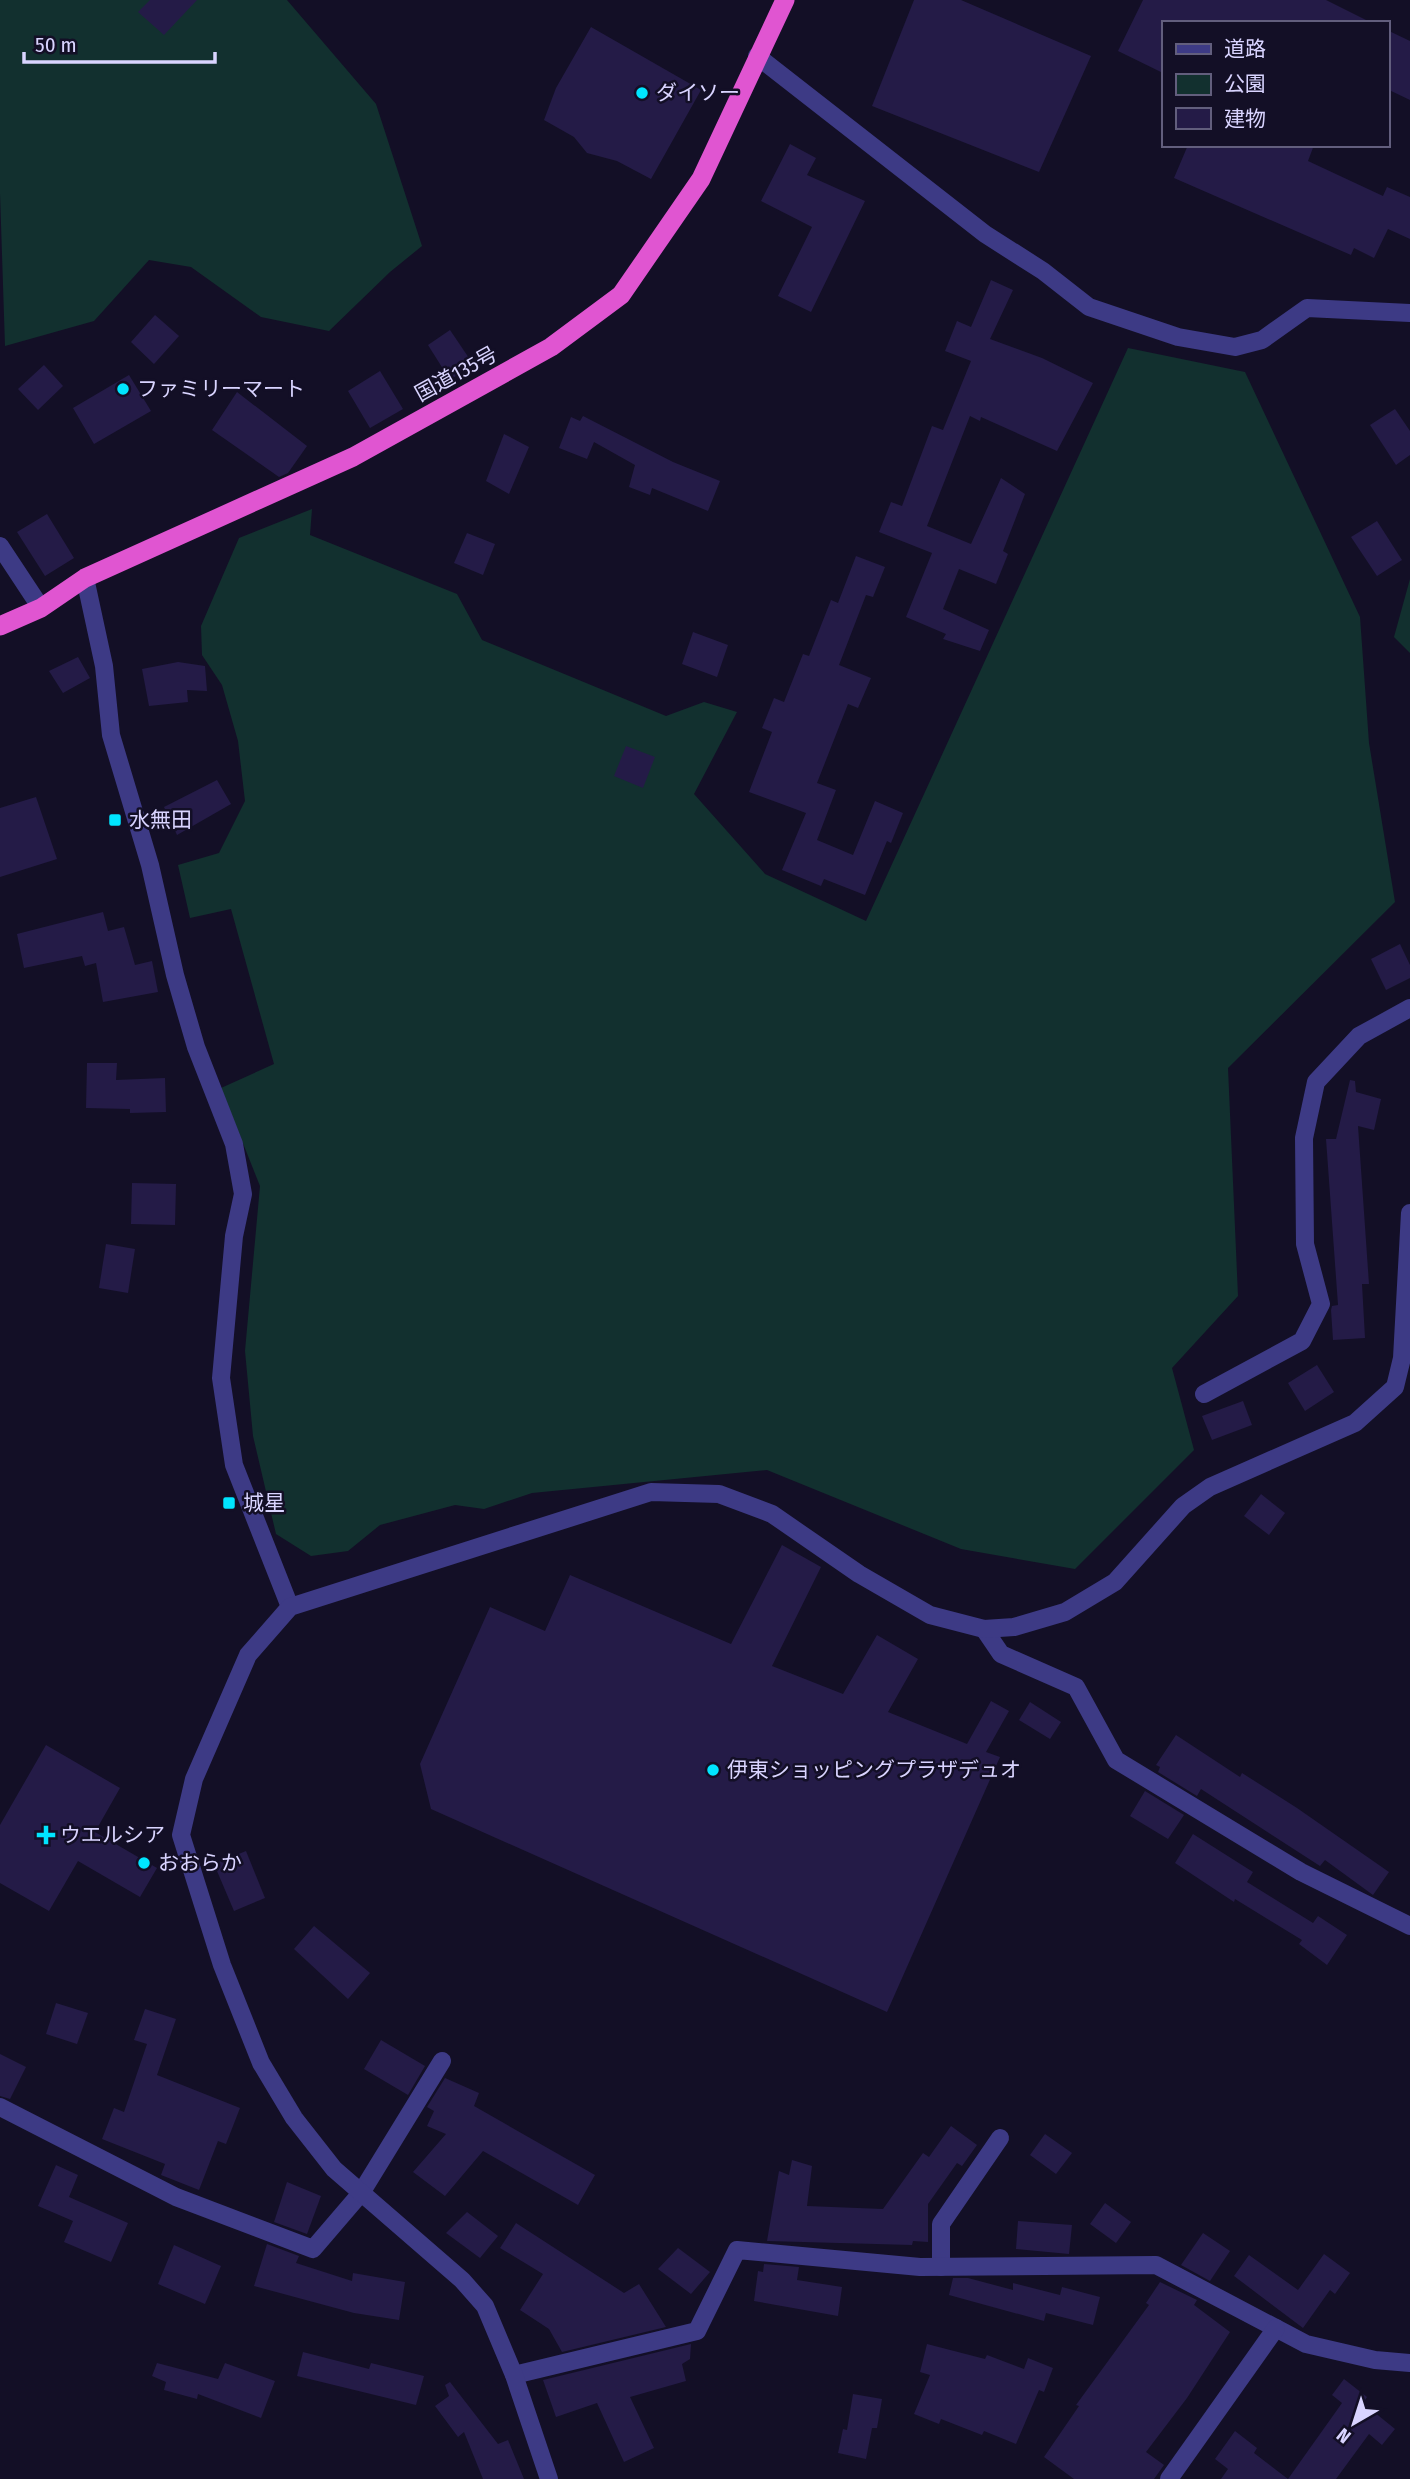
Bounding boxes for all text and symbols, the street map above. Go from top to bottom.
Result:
scale bar [24,21,215,65]
legend [1162,21,1389,147]
text: 50 m [35,32,77,58]
text: 道路 [1224,36,1266,62]
text: 公園 [1224,71,1266,97]
place label: ダイソー [656,80,740,106]
marker: ダイソー [634,85,650,101]
text: 建物 [1224,106,1266,132]
street label: 国道135号 [410,341,502,407]
place label: ファミリーマート [137,376,305,402]
marker: ファミリーマート [115,381,131,397]
place label: 水無田 [129,807,192,833]
marker: 水無田 [107,812,123,828]
place label: 城星 [243,1490,285,1516]
marker: 城星 [221,1495,237,1511]
place label: 伊東ショッピングプラザデュオ [727,1757,1021,1783]
marker: 伊東ショッピングプラザデュオ [705,1762,721,1778]
place label: ウエルシア [60,1822,165,1848]
marker: ウエルシア [38,1827,54,1843]
place label: おおらか [158,1850,242,1876]
marker: おおらか [136,1855,152,1871]
north arrow [1319,2388,1389,2458]
text: N [1332,2423,1355,2448]

